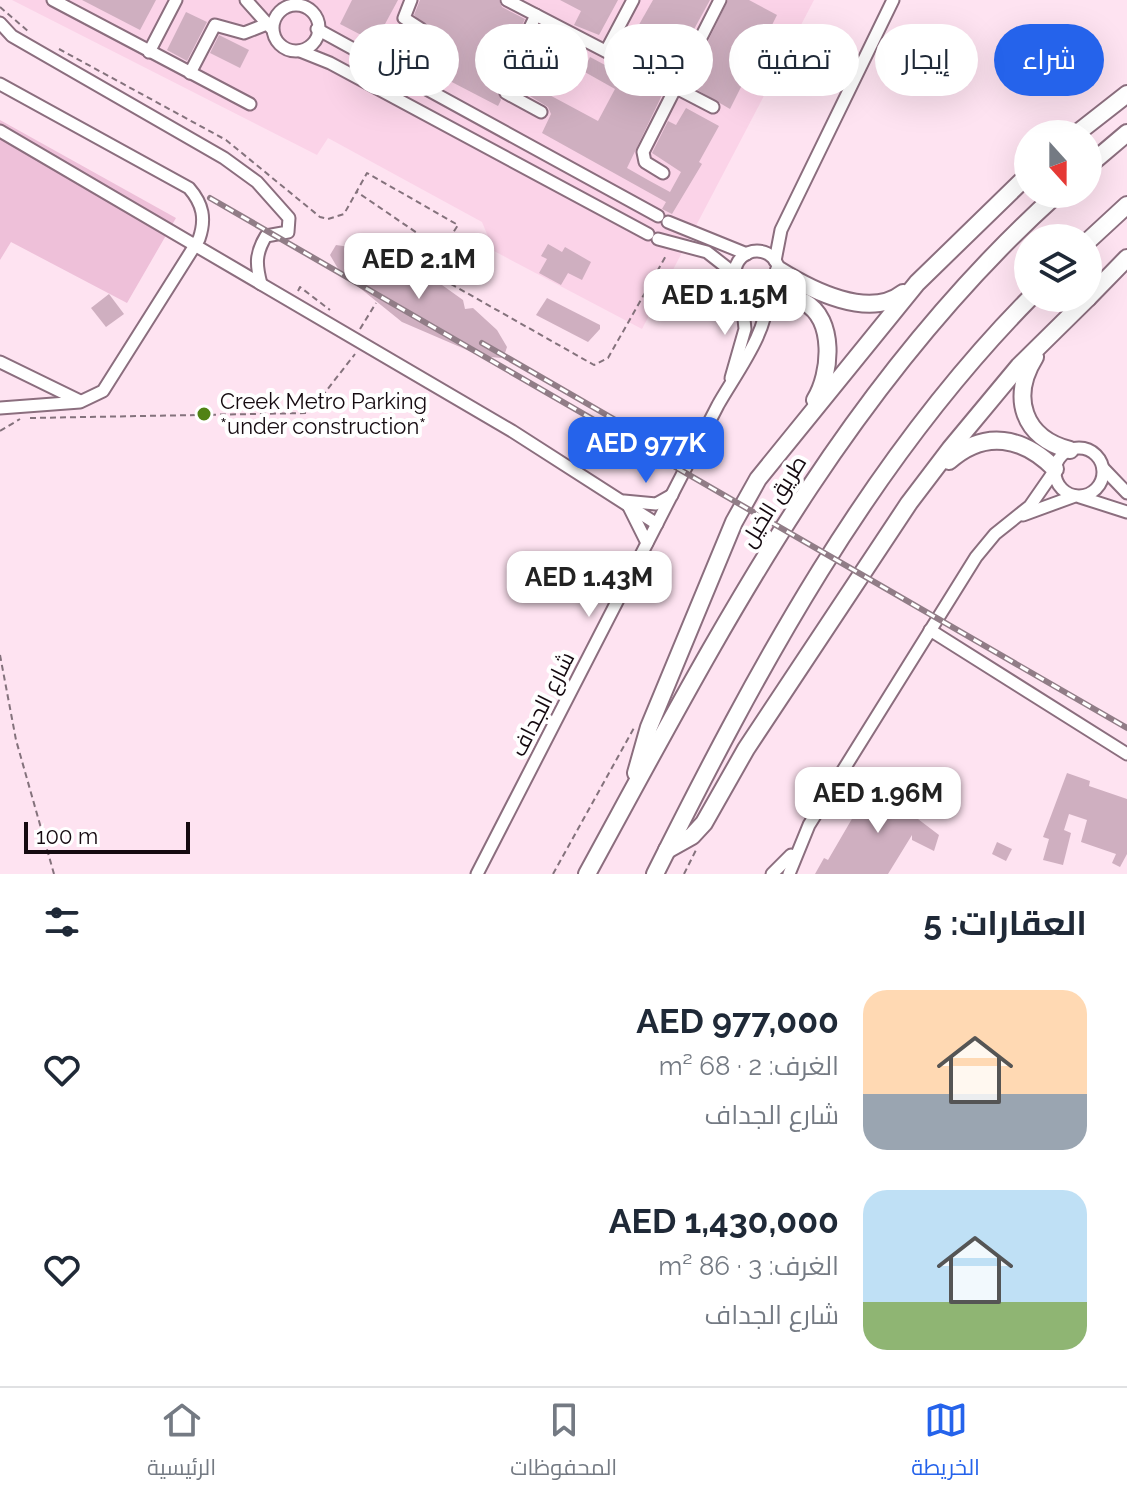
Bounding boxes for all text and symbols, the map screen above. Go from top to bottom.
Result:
chip: منزل [349,24,459,96]
chip: شقة [475,24,588,96]
chip: جديد [604,24,713,96]
chip: تصفية [729,24,859,96]
chip: إيجار [875,24,978,96]
chip: شراء [994,24,1104,96]
north arrow [1014,120,1102,208]
map controls [1014,120,1102,312]
button: layers [1014,224,1102,312]
pin: AED 2.1M [336,233,502,301]
text: AED 2.1M [362,244,476,274]
pin: AED 1.15M [633,269,817,337]
text: AED 1.15M [662,280,788,310]
place label: Creek Metro Parking *under construction* [220,388,427,439]
marker: Creek Metro Parking *under construction* [195,405,213,423]
pin: AED 977K [563,417,729,485]
text: AED 977K [586,428,706,458]
street label: طريق الخيل [735,450,812,552]
pin: AED 1.43M [497,551,681,619]
text: AED 1.43M [525,562,653,592]
street label: شارع الجداف [505,647,581,762]
pin: AED 1.96M [786,767,970,835]
text: AED 1.96M [813,778,943,808]
scale bar [24,818,190,854]
text: 100 m [36,823,98,849]
icon: filters [40,900,84,944]
text: العقارات: 5 [923,903,1087,943]
text: AED 977,000 [636,1001,839,1041]
icon: home [927,1022,1023,1118]
icon: heart [40,1048,84,1092]
text: الغرف: 2 · 68 m² [659,1051,839,1081]
text: شارع الجداف [704,1100,839,1130]
text: AED 1,430,000 [609,1201,839,1241]
icon: home [927,1222,1023,1318]
icon: heart [40,1248,84,1292]
text: الغرف: 3 · 86 m² [658,1251,839,1281]
text: شارع الجداف [704,1300,839,1330]
tab: الرئيسية [147,1398,216,1488]
tab: المحفوظات [510,1398,617,1488]
tab: الخريطة [911,1398,980,1488]

